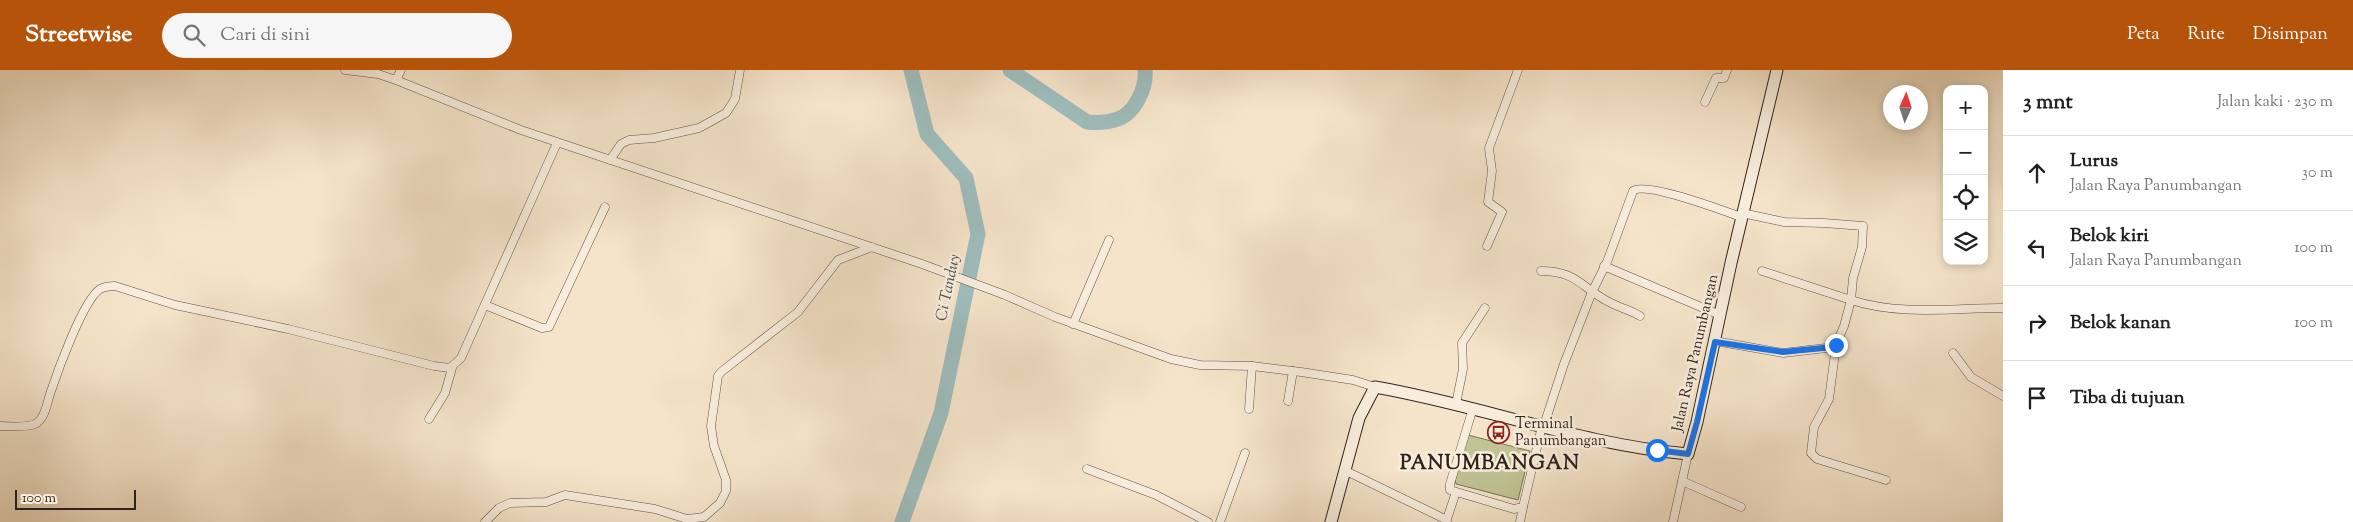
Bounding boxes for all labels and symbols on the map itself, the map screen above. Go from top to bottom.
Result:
north arrow [1883,85,1928,130]
water label: Ci Tanduy [931,252,967,323]
street label: Jalan Raya Panumbangan [1667,272,1724,435]
route end [1825,334,1848,357]
place label: Terminal Panumbangan [1515,414,1607,452]
bus stop icon: Terminal Panumbangan [1487,421,1511,445]
route start [1646,439,1669,462]
district label: PANUMBANGAN [1400,450,1580,479]
scale bar [15,487,136,510]

